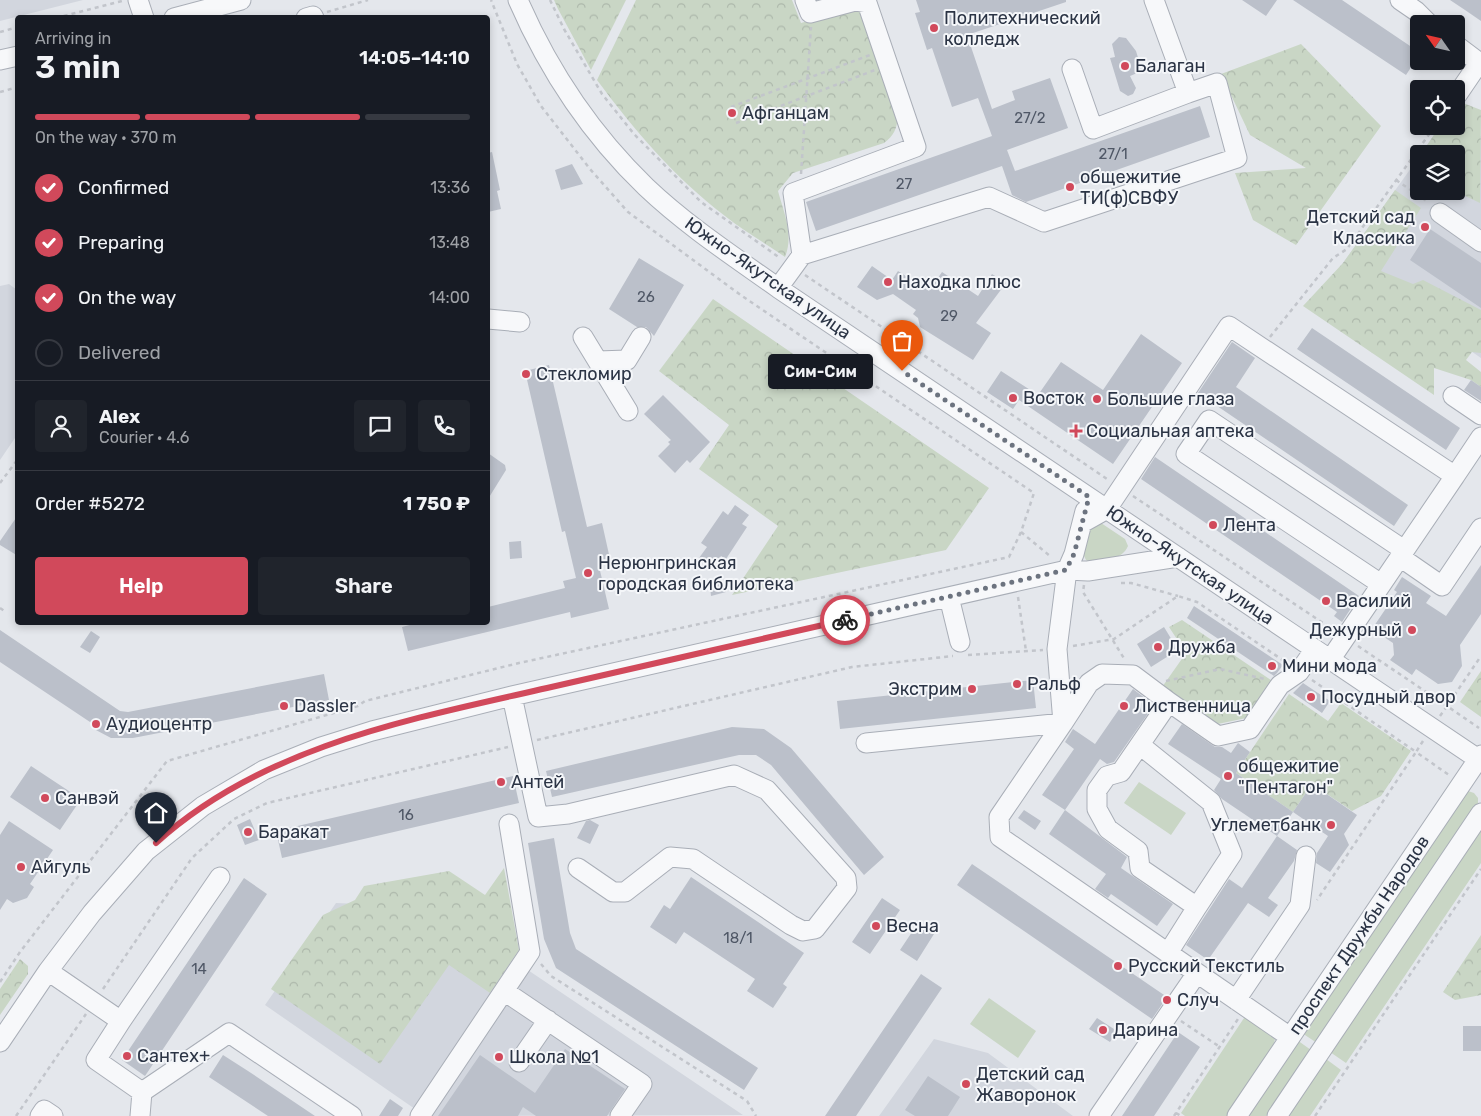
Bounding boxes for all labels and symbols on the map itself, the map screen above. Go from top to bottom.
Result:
place label: Политехнический колледж [944,7,1101,50]
north arrow [1410,15,1465,70]
marker: Политехнический колледж [928,22,940,34]
place label: Балаган [1135,55,1205,77]
marker: Балаган [1119,60,1131,72]
place label: Афганцам [742,102,829,124]
marker: Афганцам [726,107,738,119]
house number: 27/2 [1014,109,1046,127]
house number: 27/1 [1098,145,1128,163]
place label: общежитие ТИ(ф)СВФУ [1080,166,1181,209]
house number: 27 [896,175,913,193]
marker: общежитие ТИ(ф)СВФУ [1064,181,1076,193]
place label: Детский сад Классика [1306,206,1415,249]
street label: Южно-Якутская улица [681,212,855,344]
marker: Детский сад Классика [1419,221,1431,233]
place label: Находка плюс [898,271,1021,293]
marker: Находка плюс [882,276,894,288]
house number: 26 [637,288,655,306]
house number: 29 [940,307,958,325]
pin [881,320,923,371]
callout: Сим-Сим [767,354,872,388]
place label: Стекломир [536,363,632,385]
marker: Стекломир [520,368,532,380]
place label: Восток [1023,387,1085,409]
place label: Большие глаза [1107,388,1235,410]
marker: Восток [1007,392,1019,404]
marker: Большие глаза [1091,393,1103,405]
place label: Социальная аптека [1086,420,1254,442]
marker: Социальная аптека [1070,425,1082,437]
street label: Южно-Якутская улица [1102,501,1278,629]
place label: Лента [1223,514,1276,536]
marker: Лента [1207,519,1219,531]
place label: Нерюнгринская городская библиотека [598,552,794,595]
marker: Нерюнгринская городская библиотека [582,567,594,579]
place label: Василий [1336,590,1411,612]
courier [820,595,870,645]
marker: Василий [1320,595,1332,607]
place label: Дежурный [1310,619,1402,641]
marker: Дежурный [1406,624,1418,636]
place label: Дружба [1168,636,1236,658]
marker: Дружба [1152,641,1164,653]
place label: Мини мода [1282,655,1377,677]
marker: Мини мода [1266,660,1278,672]
place label: Ральф [1027,673,1081,695]
place label: Экстрим [888,678,962,700]
marker: Ральф [1011,678,1023,690]
marker: Экстрим [966,683,978,695]
place label: Посудный двор [1321,686,1456,708]
marker: Посудный двор [1305,691,1317,703]
place label: Dassler [294,695,356,717]
place label: Лиственница [1134,695,1251,717]
marker: Dassler [278,700,290,712]
marker: Лиственница [1118,700,1130,712]
place label: Аудиоцентр [106,713,212,735]
marker: Аудиоцентр [90,718,102,730]
place label: общежитие "Пентагон" [1238,755,1339,798]
marker: общежитие "Пентагон" [1222,770,1234,782]
place label: Антей [511,771,564,793]
marker: Антей [495,776,507,788]
place label: Санвэй [55,787,119,809]
marker: Санвэй [39,792,51,804]
pin [135,792,177,843]
house number: 16 [398,806,414,824]
place label: Углеметбанк [1211,814,1321,836]
marker: Углеметбанк [1325,819,1337,831]
place label: Баракат [258,821,329,843]
marker: Баракат [242,826,254,838]
street label: проспект Дружбы Народов [1284,831,1434,1039]
place label: Айгуль [31,856,91,878]
marker: Айгуль [15,861,27,873]
place label: Весна [886,915,939,937]
marker: Весна [870,920,882,932]
house number: 18/1 [723,929,753,947]
place label: Русский Текстиль [1128,955,1284,977]
house number: 14 [191,960,207,978]
marker: Русский Текстиль [1112,960,1124,972]
place label: Случ [1177,989,1219,1011]
marker: Случ [1161,994,1173,1006]
place label: Дарина [1113,1019,1178,1041]
marker: Дарина [1097,1024,1109,1036]
place label: Сантех+ [137,1045,210,1067]
place label: Школа №1 [509,1046,599,1068]
marker: Сантех+ [121,1050,133,1062]
marker: Школа №1 [493,1051,505,1063]
place label: Детский сад Жаворонок [976,1063,1085,1106]
marker: Детский сад Жаворонок [960,1078,972,1090]

